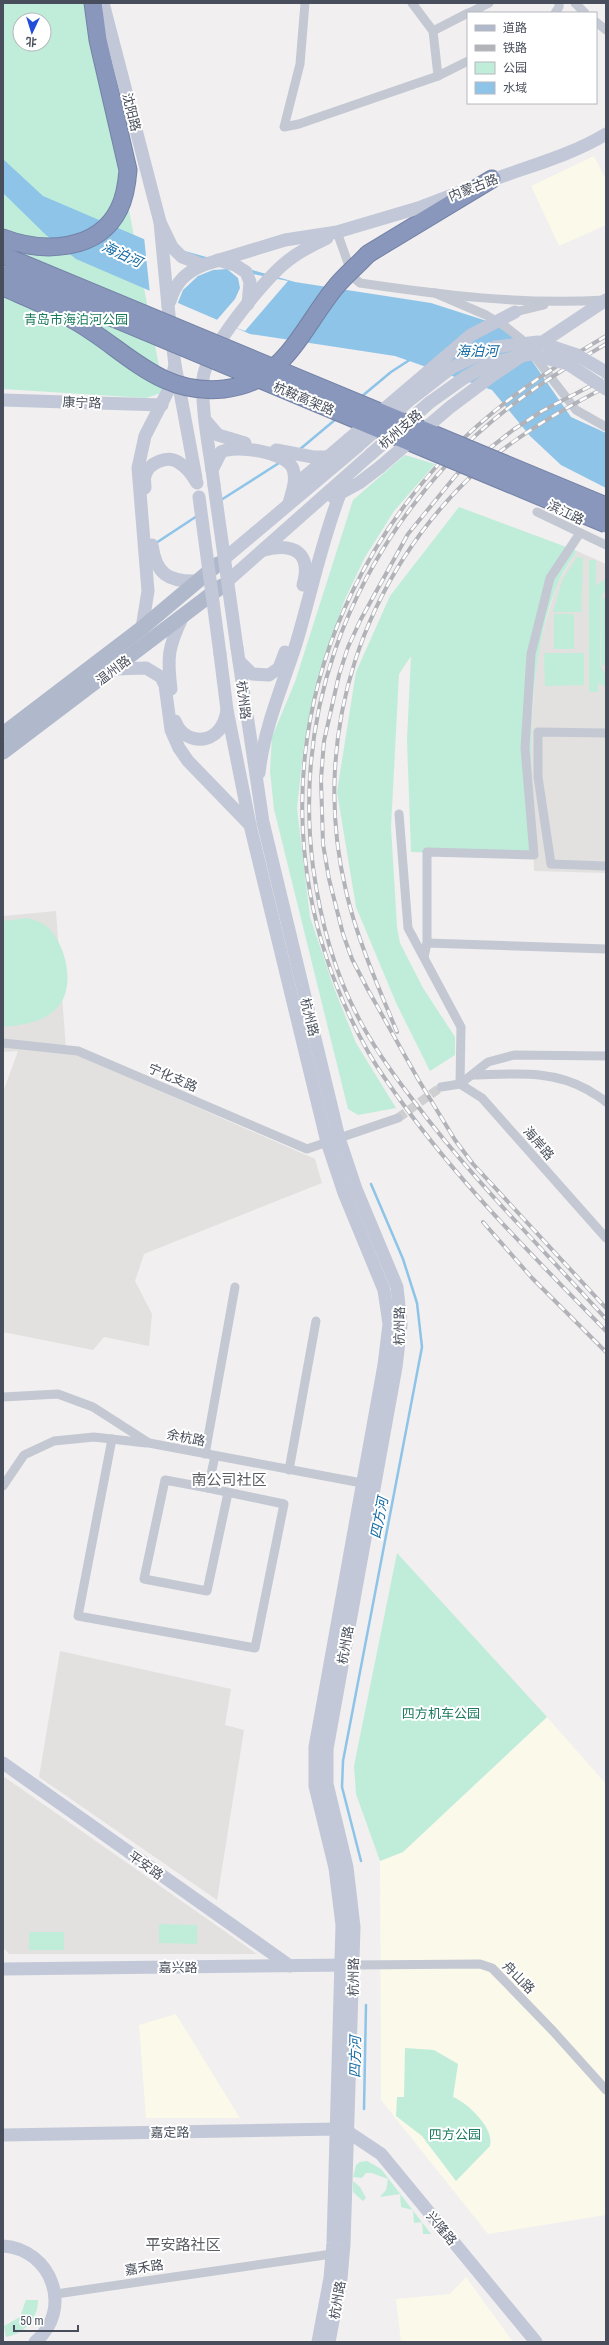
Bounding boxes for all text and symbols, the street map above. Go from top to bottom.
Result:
north arrow [12,12,52,52]
legend [467,12,597,104]
text: 道路 [503,21,527,35]
text: 北 [25,35,37,48]
text: 铁路 [503,41,527,55]
text: 公园 [503,61,527,75]
text: 水域 [503,81,527,95]
street label: 沈阳路 [120,91,144,133]
street label: 内蒙古路 [446,171,500,204]
water label: 海泊河 [100,238,147,271]
park label: 青岛市海泊河公园 [24,312,128,327]
water label: 海泊河 [456,343,501,359]
street label: 杭鞍高架路 [271,379,337,418]
street label: 康宁路 [62,394,102,411]
street label: 杭州支路 [376,407,425,452]
street label: 滨江路 [545,497,587,528]
street label: 温州路 [93,653,133,688]
street label: 杭州路 [234,680,253,720]
street label: 杭州路 [298,996,322,1038]
street label: 宁化支路 [146,1060,200,1095]
street label: 海岸路 [520,1124,557,1163]
street label: 杭州路 [392,1306,407,1346]
street label: 余杭路 [165,1426,206,1449]
district label: 南公司社区 [191,1471,267,1489]
water label: 四方河 [367,1493,391,1540]
street label: 杭州路 [335,1625,356,1666]
park label: 四方机车公园 [402,1706,480,1721]
street label: 平安路 [125,1848,166,1883]
street label: 杭州路 [346,1957,361,1997]
street label: 舟山路 [500,1958,538,1996]
street label: 嘉兴路 [158,1960,198,1975]
water label: 四方河 [347,2033,363,2078]
street label: 嘉定路 [150,2125,190,2140]
park label: 四方公园 [429,2127,481,2142]
street label: 兴隆路 [423,2209,460,2248]
district label: 平安路社区 [145,2236,221,2254]
street label: 嘉禾路 [124,2257,165,2278]
street label: 杭州路 [327,2280,348,2321]
scale bar [14,2307,78,2333]
text: 50 m [20,2314,44,2328]

